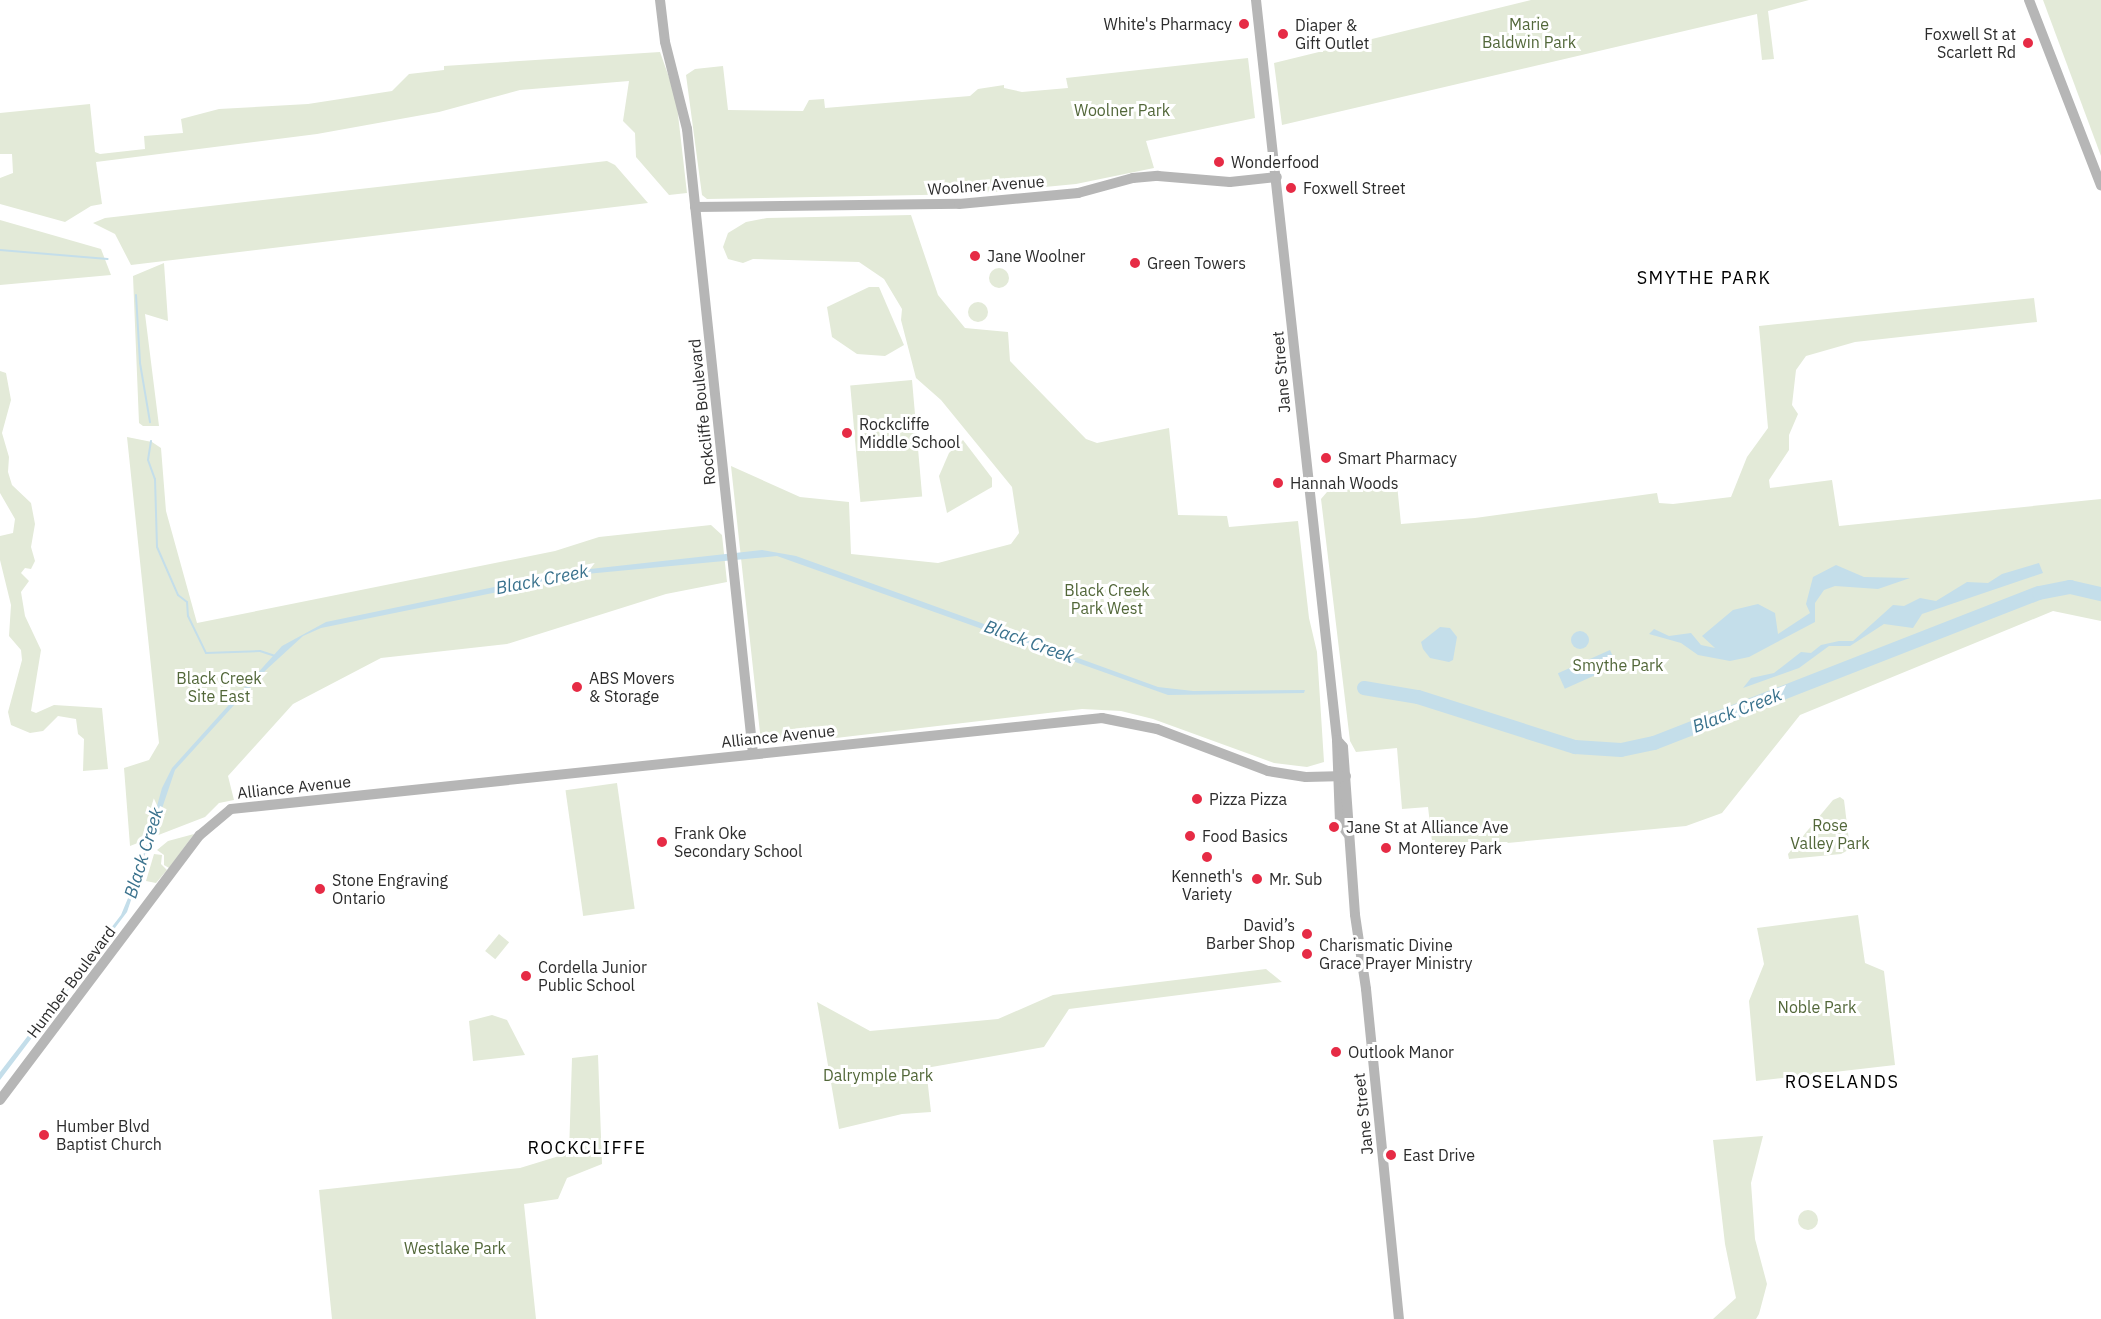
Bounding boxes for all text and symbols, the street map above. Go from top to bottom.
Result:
place label: White's Pharmacy [1103,14,1232,34]
park label: Marie Baldwin Park [1482,14,1576,52]
place label: Diaper & Gift Outlet [1295,15,1369,53]
marker: White's Pharmacy [1237,17,1251,31]
place label: Foxwell St at Scarlett Rd [1924,24,2016,62]
marker: Diaper & Gift Outlet [1276,27,1290,41]
marker: Foxwell St at Scarlett Rd [2021,36,2035,50]
park label: Woolner Park [1074,100,1170,120]
place label: Wonderfood [1231,152,1319,172]
marker: Wonderfood [1212,155,1226,169]
street label: Woolner Avenue [927,171,1045,199]
place label: Foxwell Street [1303,178,1406,198]
marker: Foxwell Street [1284,181,1298,195]
place label: Jane Woolner [987,246,1085,266]
marker: Jane Woolner [968,249,982,263]
place label: Green Towers [1147,253,1246,273]
marker: Green Towers [1128,256,1142,270]
district label: SMYTHE PARK [1637,267,1771,289]
street label: Jane Street [1268,330,1294,414]
street label: Rockcliffe Boulevard [685,338,719,486]
place label: Rockcliffe Middle School [859,414,960,452]
marker: Rockcliffe Middle School [840,426,854,440]
place label: Smart Pharmacy [1338,448,1457,468]
marker: Smart Pharmacy [1319,451,1333,465]
place label: Hannah Woods [1290,473,1398,493]
marker: Hannah Woods [1271,476,1285,490]
water label: Black Creek [494,560,590,600]
park label: Black Creek Park West [1064,580,1150,618]
water label: Black Creek [981,616,1077,668]
park label: Smythe Park [1573,655,1663,675]
park label: Black Creek Site East [176,668,262,706]
place label: ABS Movers & Storage [589,668,675,706]
marker: ABS Movers & Storage [570,680,584,694]
water label: Black Creek [1689,684,1785,738]
street label: Alliance Avenue [720,720,836,752]
street label: Alliance Avenue [236,771,352,803]
place label: Pizza Pizza [1209,789,1287,809]
marker: Pizza Pizza [1190,792,1204,806]
water label: Black Creek [120,805,168,901]
park label: Rose Valley Park [1790,815,1870,853]
place label: Jane St at Alliance Ave [1346,817,1508,837]
marker: Jane St at Alliance Ave [1327,820,1341,834]
place label: Frank Oke Secondary School [674,823,802,861]
place label: Food Basics [1202,826,1288,846]
marker: Food Basics [1183,829,1197,843]
marker: Frank Oke Secondary School [655,835,669,849]
place label: Monterey Park [1398,838,1502,858]
marker: Monterey Park [1379,841,1393,855]
marker: Kenneth's Variety [1200,850,1214,864]
place label: Kenneth's Variety [1171,866,1243,904]
place label: Mr. Sub [1269,869,1322,889]
place label: Stone Engraving Ontario [332,870,448,908]
marker: Mr. Sub [1250,872,1264,886]
marker: Stone Engraving Ontario [313,882,327,896]
place label: David’s Barber Shop [1206,915,1295,953]
street label: Humber Boulevard [23,922,119,1042]
marker: David’s Barber Shop [1300,927,1314,941]
place label: Charismatic Divine Grace Prayer Ministry [1319,935,1473,973]
marker: Charismatic Divine Grace Prayer Ministry [1300,947,1314,961]
place label: Cordella Junior Public School [538,957,647,995]
marker: Cordella Junior Public School [519,969,533,983]
park label: Noble Park [1778,997,1856,1017]
place label: Outlook Manor [1348,1042,1454,1062]
marker: Outlook Manor [1329,1045,1343,1059]
park label: Dalrymple Park [823,1065,933,1085]
district label: ROSELANDS [1785,1071,1899,1093]
street label: Jane Street [1349,1072,1377,1156]
place label: Humber Blvd Baptist Church [56,1116,162,1154]
marker: Humber Blvd Baptist Church [37,1128,51,1142]
district label: ROCKCLIFFE [527,1137,647,1159]
place label: East Drive [1403,1145,1475,1165]
marker: East Drive [1384,1148,1398,1162]
park label: Westlake Park [404,1238,506,1258]

